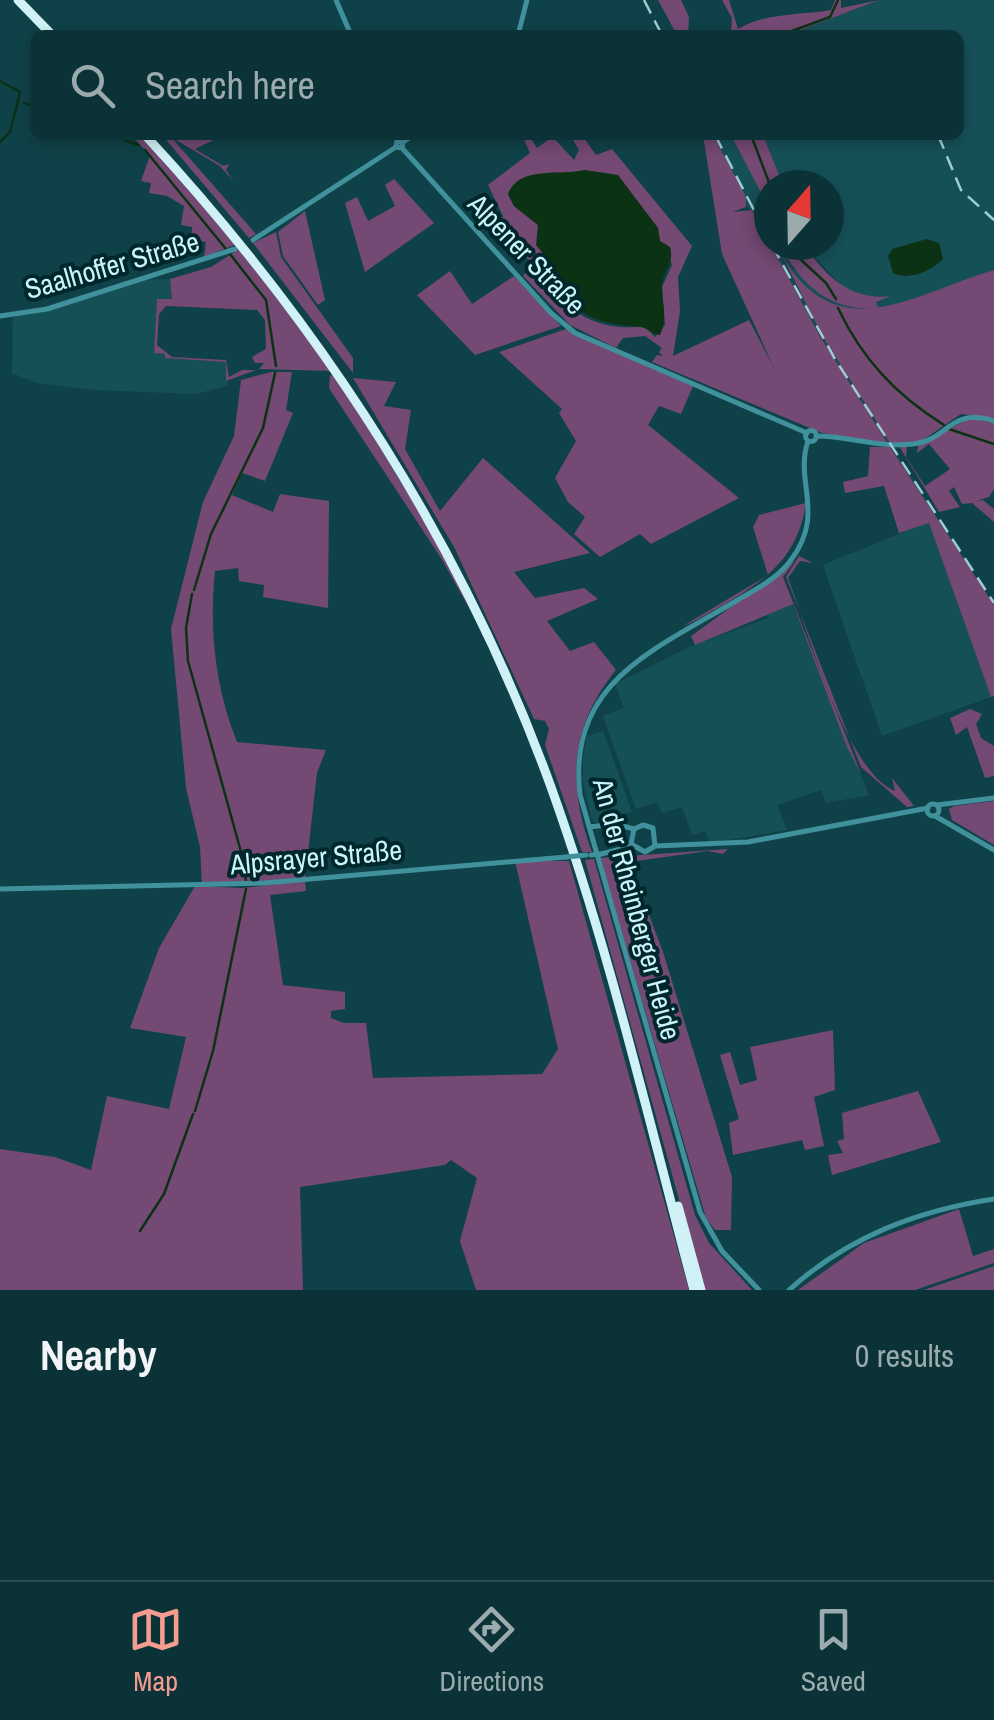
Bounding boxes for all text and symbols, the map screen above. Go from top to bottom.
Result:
search box [30,30,964,140]
icon: search [65,58,120,113]
text: Search here [145,60,315,111]
north arrow [754,170,844,260]
street label: Alpener Straße [459,185,594,323]
street label: Saalhoffer Straße [20,222,204,308]
street label: An der Rheinberger Heide [584,773,690,1044]
street label: Alpsrayer Straße [228,831,403,884]
text: Nearby [40,1327,157,1383]
text: 0 results [855,1334,954,1377]
tab: Map [128,1602,183,1700]
tab: Directions [440,1602,544,1700]
tab: Saved [801,1602,866,1700]

